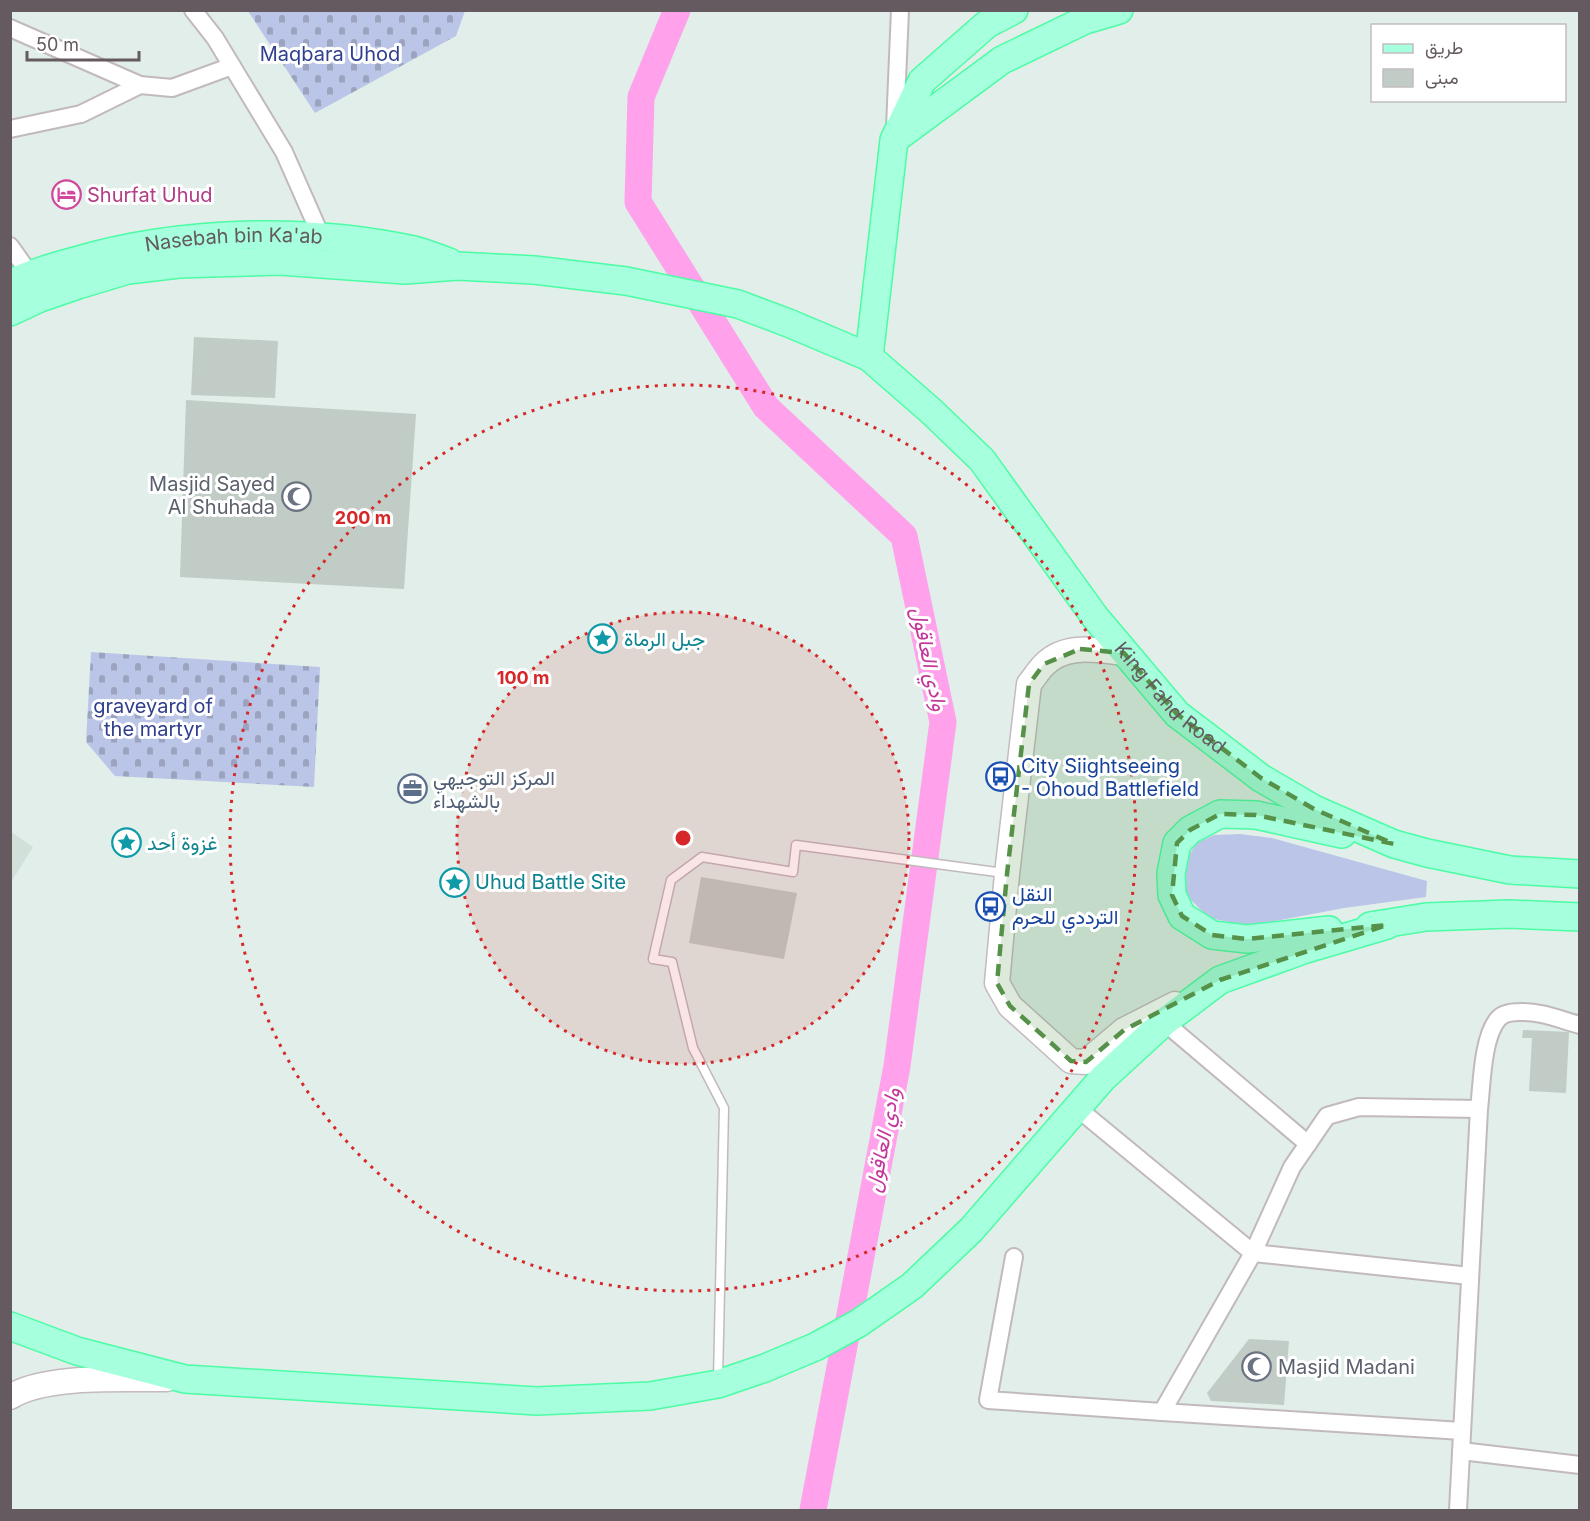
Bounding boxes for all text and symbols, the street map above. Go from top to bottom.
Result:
scale bar [27,24,140,62]
legend [1371,24,1566,102]
text: 50 m [36,34,79,55]
text: طريق [1425,37,1463,59]
park label: Maqbara Uhod [260,42,400,66]
text: مبنى [1425,67,1459,89]
hotel icon: Shurfat Uhud [50,179,82,211]
place label: Shurfat Uhud [87,183,213,207]
street label: Nasebah bin Ka'ab [143,223,324,257]
place label: Masjid Sayed Al Shuhada [149,472,275,519]
mosque icon: Masjid Sayed Al Shuhada [280,480,312,512]
text: 200 m [335,507,391,528]
water label: وادي العاقول [901,605,953,715]
place icon: جبل الرماة [587,623,619,655]
place label: جبل الرماة [624,627,705,652]
street label: King Fahd Road [1109,637,1231,759]
text: 100 m [497,667,549,688]
park label: graveyard of the martyr [93,694,213,741]
place label: City Siightseeing - Ohoud Battlefield [1021,754,1199,801]
bus stop icon: City Siightseeing - Ohoud Battlefield [984,761,1016,793]
place label: المركز التوجيهي بالشهداء [433,766,555,814]
office icon: المركز التوجيهي بالشهداء [396,773,428,805]
place icon: غزوة أحد [110,827,142,859]
centre of rings [673,828,693,848]
place label: غزوة أحد [147,831,217,856]
place icon: Uhud Battle Site [438,866,470,898]
place label: Uhud Battle Site [475,870,626,894]
place label: النقل الترددي للحرم [1012,882,1118,934]
bus stop icon: النقل الترددي للحرم [975,890,1007,922]
water label: وادي العاقول [860,1085,910,1195]
mosque icon: Masjid Madani [1241,1351,1273,1383]
place label: Masjid Madani [1278,1355,1415,1379]

